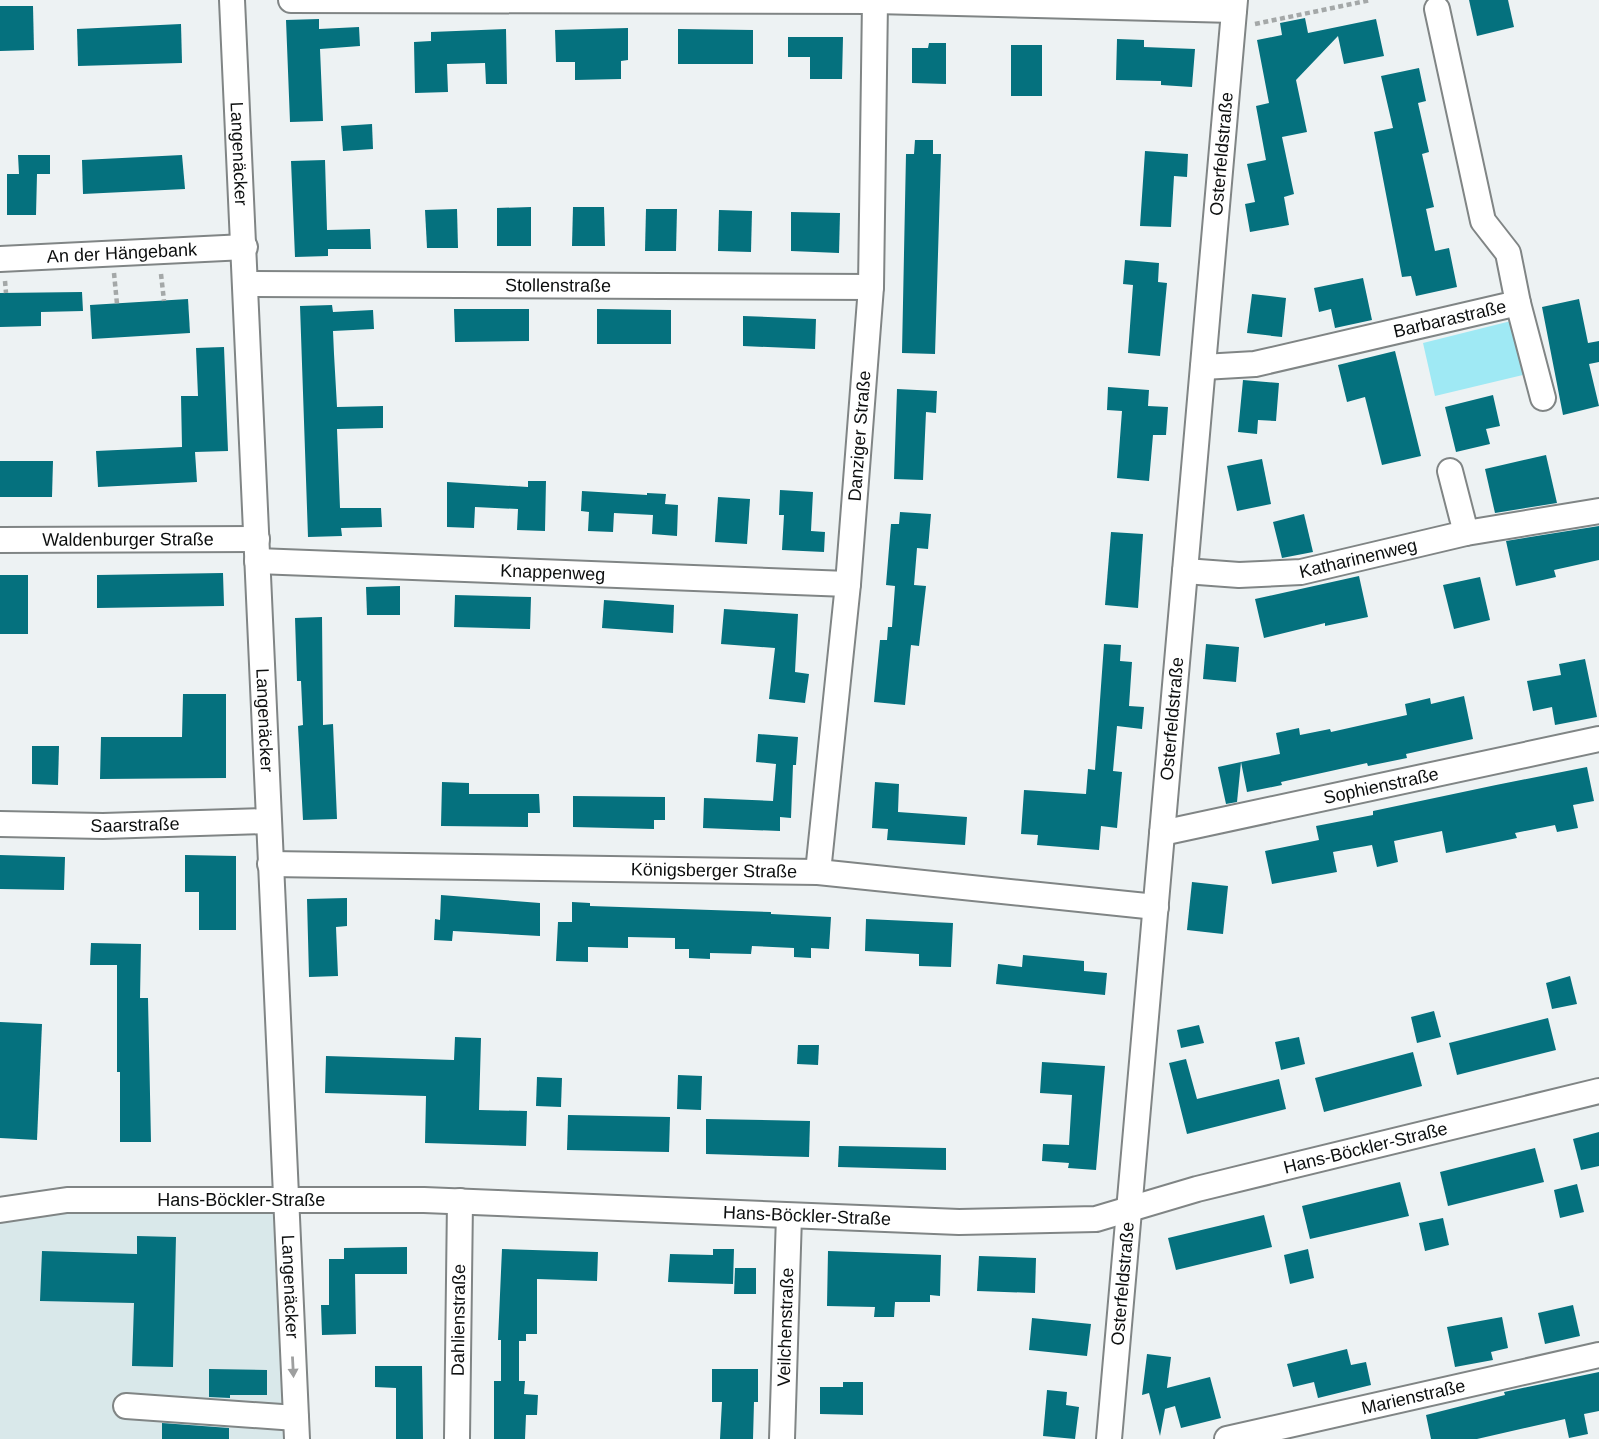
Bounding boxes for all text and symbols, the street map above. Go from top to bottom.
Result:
street label: Osterfeldstraße [1206,91,1237,217]
street label: Langenäcker [227,101,251,206]
street label: An der Hängebank [46,239,198,267]
street label: Stollenstraße [505,275,611,296]
street label: Barbarastraße [1391,296,1508,342]
street label: Danziger Straße [844,370,874,502]
street label: Waldenburger Straße [42,529,214,550]
street label: Katharinenweg [1297,535,1419,582]
street label: Knappenweg [500,560,606,585]
street label: Osterfeldstraße [1157,656,1187,781]
street label: Langenäcker [252,668,277,773]
street label: Sophienstraße [1322,764,1440,808]
street label: Saarstraße [90,814,180,836]
street label: Königsberger Straße [631,859,797,882]
street label: Hans-Böckler-Straße [1281,1118,1450,1178]
street label: Hans-Böckler-Straße [157,1190,325,1210]
street label: Hans-Böckler-Straße [723,1202,891,1229]
street label: Osterfeldstraße [1107,1221,1138,1346]
street label: Langenäcker [278,1234,302,1339]
street label: Dahlienstraße [448,1264,469,1376]
street label: Veilchenstraße [774,1267,797,1387]
one-way arrow [288,1356,299,1378]
street label: Marienstraße [1359,1375,1467,1418]

